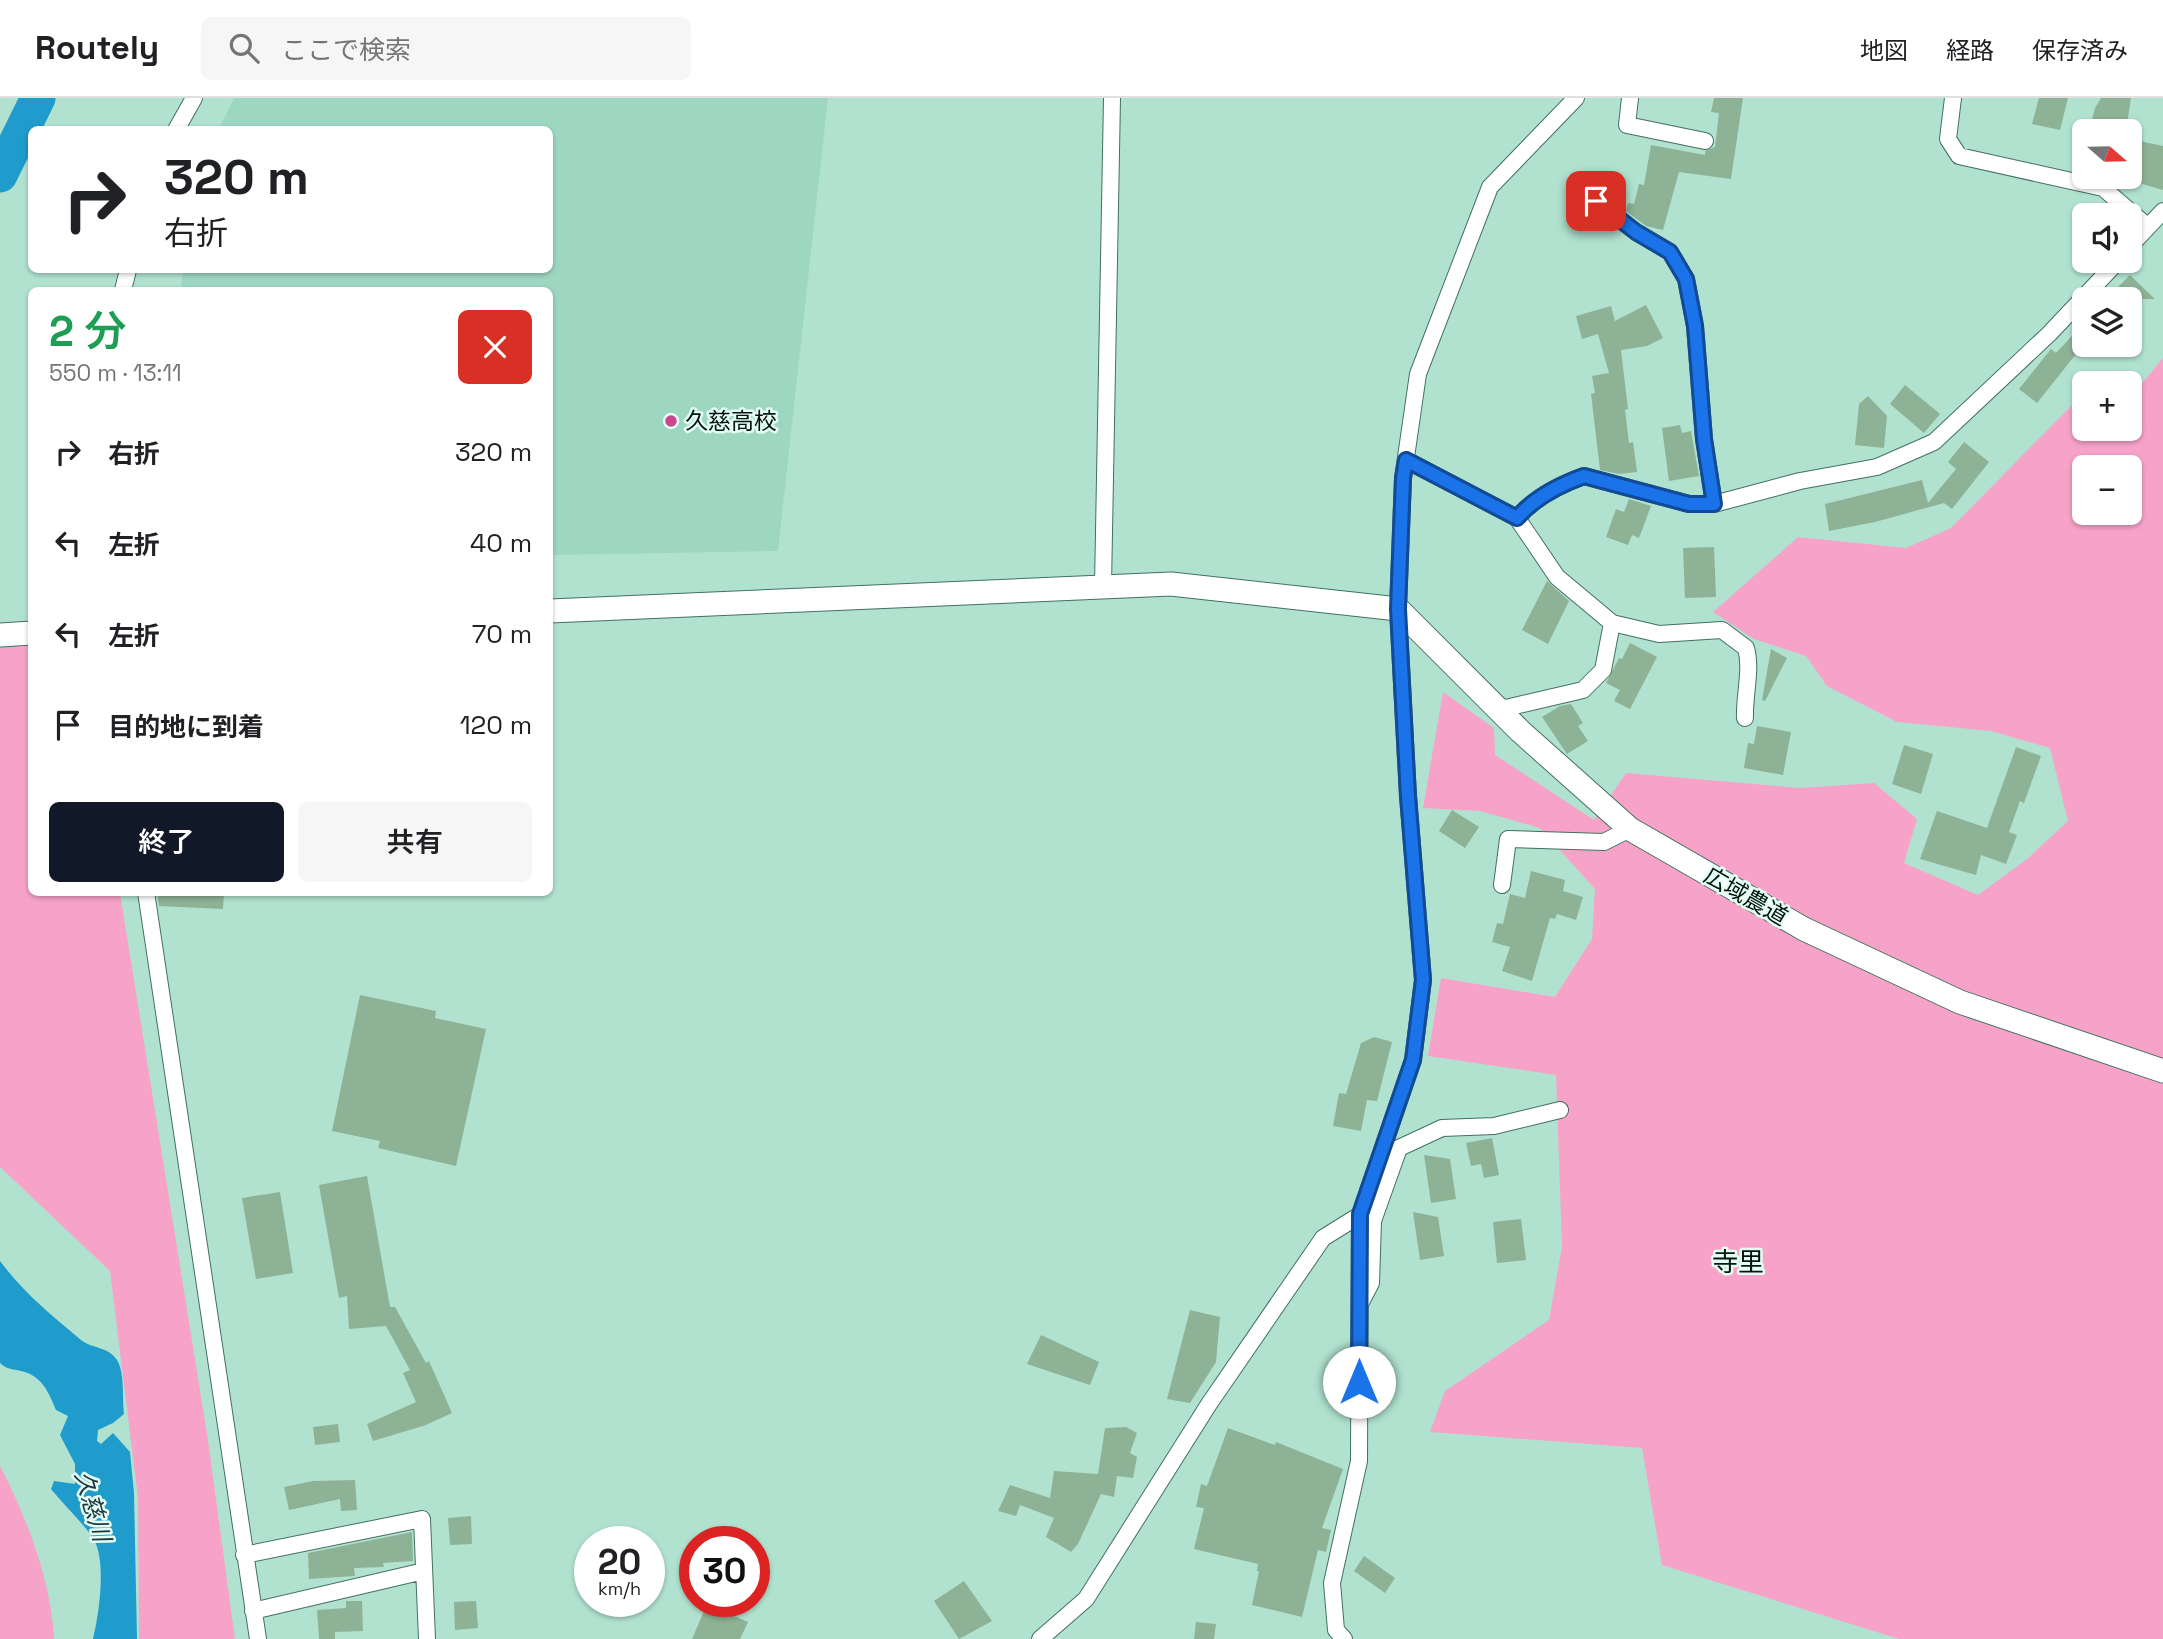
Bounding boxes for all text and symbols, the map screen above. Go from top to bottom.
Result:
search box [201,17,691,80]
text: Routely [35,27,159,69]
icon: search [225,29,263,67]
text: ここで検索 [281,33,411,67]
text: 地図 [1860,35,1908,66]
text: 経路 [1946,35,1994,66]
text: 保存済み [2032,35,2128,66]
north arrow [2072,119,2142,189]
map controls [2072,119,2142,525]
text: 320 m [164,146,309,208]
icon: right [49,154,140,245]
pin [1566,171,1626,231]
icon: arrive [1577,182,1615,220]
button: sound [2072,203,2142,273]
text: 右折 [164,213,228,253]
button: layers [2072,287,2142,357]
text: 2 分 [49,305,127,358]
button: close [458,310,532,384]
text: 550 m · 13:11 [49,358,182,388]
button: + [2072,371,2142,441]
place label: 久慈高校 [685,406,777,436]
marker: 久慈高校 [663,413,679,429]
icon: right [49,433,87,471]
text: 320 m [455,435,532,469]
text: 右折 [108,437,160,471]
button: − [2072,455,2142,525]
icon: left [49,524,87,562]
text: 40 m [470,526,532,560]
text: 左折 [108,528,160,562]
icon: left [49,615,87,653]
text: 70 m [472,617,532,651]
text: 左折 [108,619,160,653]
icon: arrive [49,706,87,744]
text: 120 m [460,708,532,742]
text: 目的地に到着 [108,710,264,744]
button: 終了 [49,802,284,882]
button: 共有 [298,802,532,882]
street label: 広域農道 [1699,860,1793,932]
district label: 寺里 [1712,1245,1764,1279]
position arrow [1322,1345,1396,1419]
water label: 久慈川 [68,1467,119,1548]
speed limit sign: 30 [679,1526,770,1617]
text: 20 [598,1540,641,1584]
text: km/h [598,1577,641,1600]

